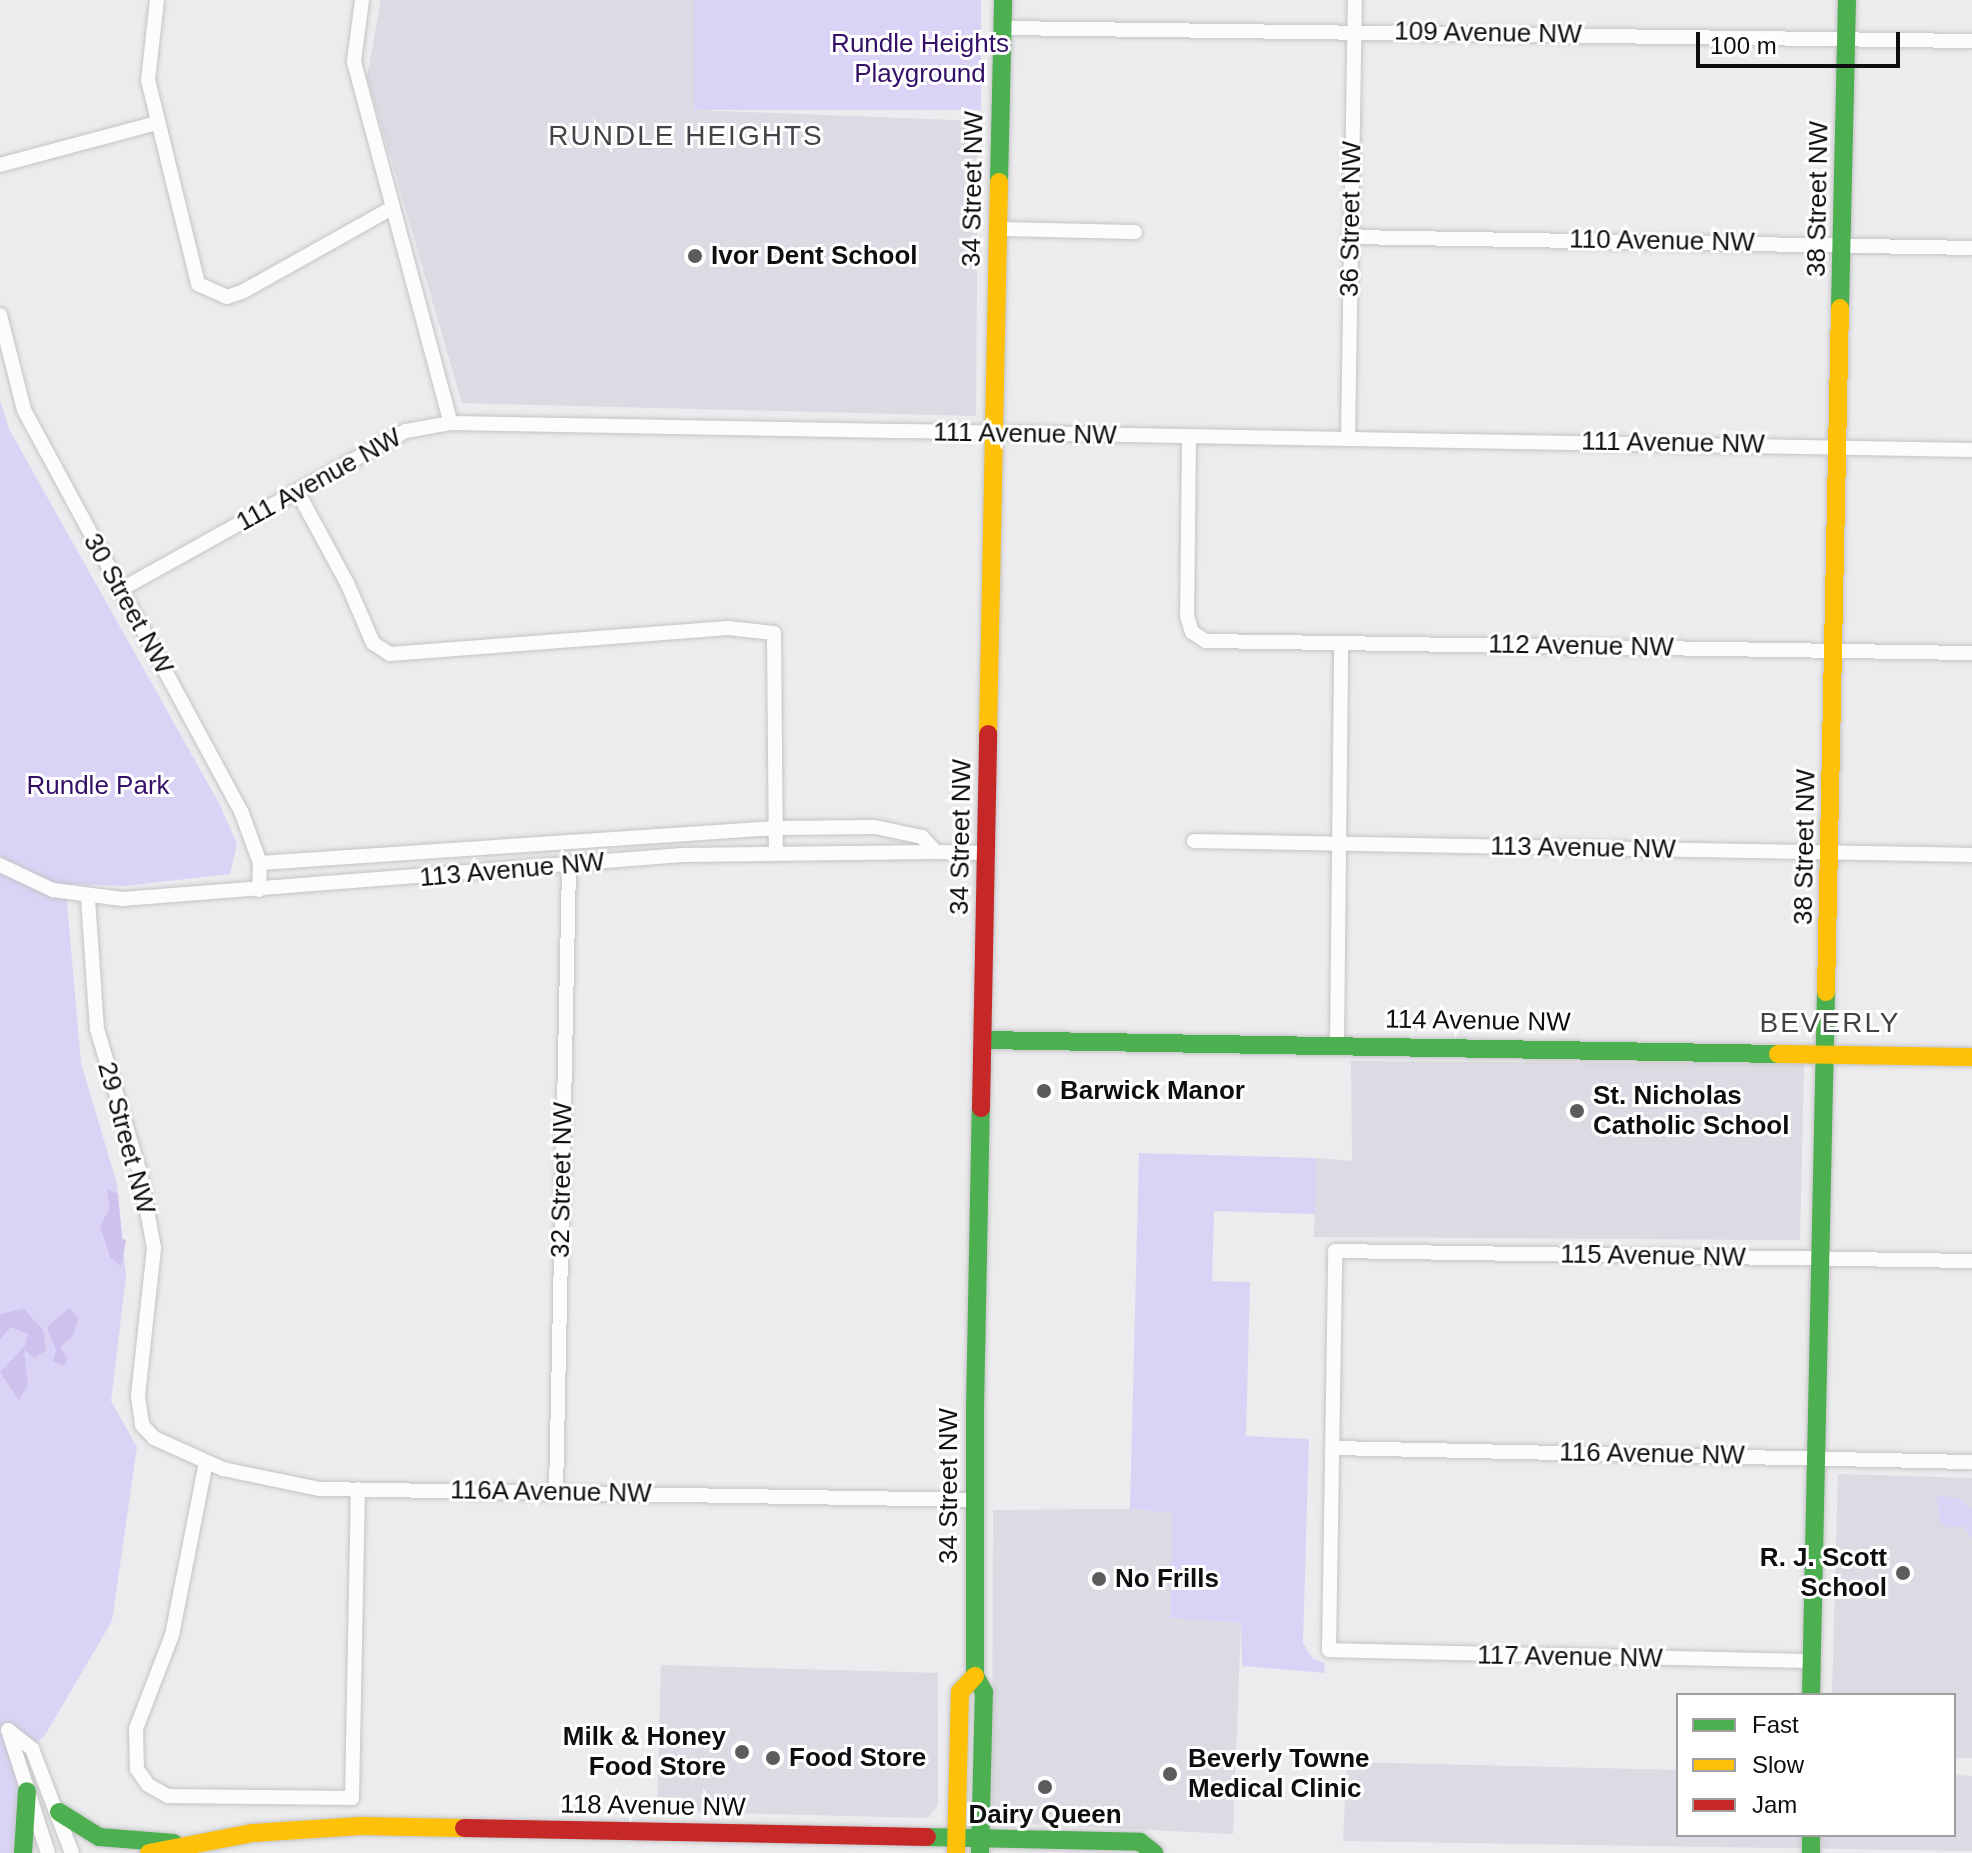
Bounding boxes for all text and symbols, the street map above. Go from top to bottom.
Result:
street label: 109 Avenue NW [1393,16,1583,50]
scale bar [1700,16,1904,66]
park label: Rundle Heights Playground [831,28,1009,90]
text: 100 m [1710,32,1777,59]
street label: 34 Street NW [956,111,990,267]
district label: RUNDLE HEIGHTS [548,119,824,153]
street label: 38 Street NW [1801,121,1835,277]
street label: 36 Street NW [1334,141,1368,297]
street label: 110 Avenue NW [1568,224,1756,258]
place label: Ivor Dent School [711,240,918,272]
marker: Ivor Dent School [686,247,704,265]
street label: 111 Avenue NW [932,417,1118,451]
street label: 111 Avenue NW [231,422,407,538]
street label: 111 Avenue NW [1580,426,1766,460]
street label: 30 Street NW [77,528,179,680]
street label: 112 Avenue NW [1487,629,1675,663]
street label: 34 Street NW [944,759,978,915]
street label: 38 Street NW [1788,769,1822,925]
park label: Rundle Park [26,770,170,802]
street label: 113 Avenue NW [1489,831,1677,865]
street label: 113 Avenue NW [418,846,606,894]
street label: 114 Avenue NW [1384,1004,1572,1038]
district label: BEVERLY [1759,1006,1901,1040]
street label: 29 Street NW [91,1059,161,1217]
place label: Barwick Manor [1060,1075,1245,1107]
place label: St. Nicholas Catholic School [1593,1080,1789,1142]
marker: Barwick Manor [1035,1082,1053,1100]
street label: 32 Street NW [545,1102,579,1258]
marker: St. Nicholas Catholic School [1568,1102,1586,1120]
street label: 115 Avenue NW [1559,1239,1747,1273]
street label: 34 Street NW [933,1408,965,1564]
street label: 116 Avenue NW [1558,1437,1746,1471]
street label: 116A Avenue NW [449,1475,653,1509]
place label: R. J. Scott School [1760,1542,1887,1604]
place label: No Frills [1115,1563,1219,1595]
marker: R. J. Scott School [1894,1564,1912,1582]
marker: No Frills [1090,1570,1108,1588]
street label: 117 Avenue NW [1476,1640,1664,1674]
legend [1676,1693,1956,1837]
text: Fast [1752,1711,1799,1738]
place label: Milk & Honey Food Store [563,1721,726,1782]
place label: Food Store [789,1742,926,1774]
marker: Milk & Honey Food Store [733,1743,751,1761]
place label: Beverly Towne Medical Clinic [1188,1743,1370,1804]
marker: Food Store [764,1749,782,1767]
text: Slow [1752,1751,1804,1778]
marker: Beverly Towne Medical Clinic [1159,1763,1181,1785]
marker: Dairy Queen [1036,1778,1054,1796]
street label: 118 Avenue NW [559,1789,747,1823]
text: Jam [1752,1791,1797,1818]
place label: Dairy Queen [968,1799,1122,1831]

